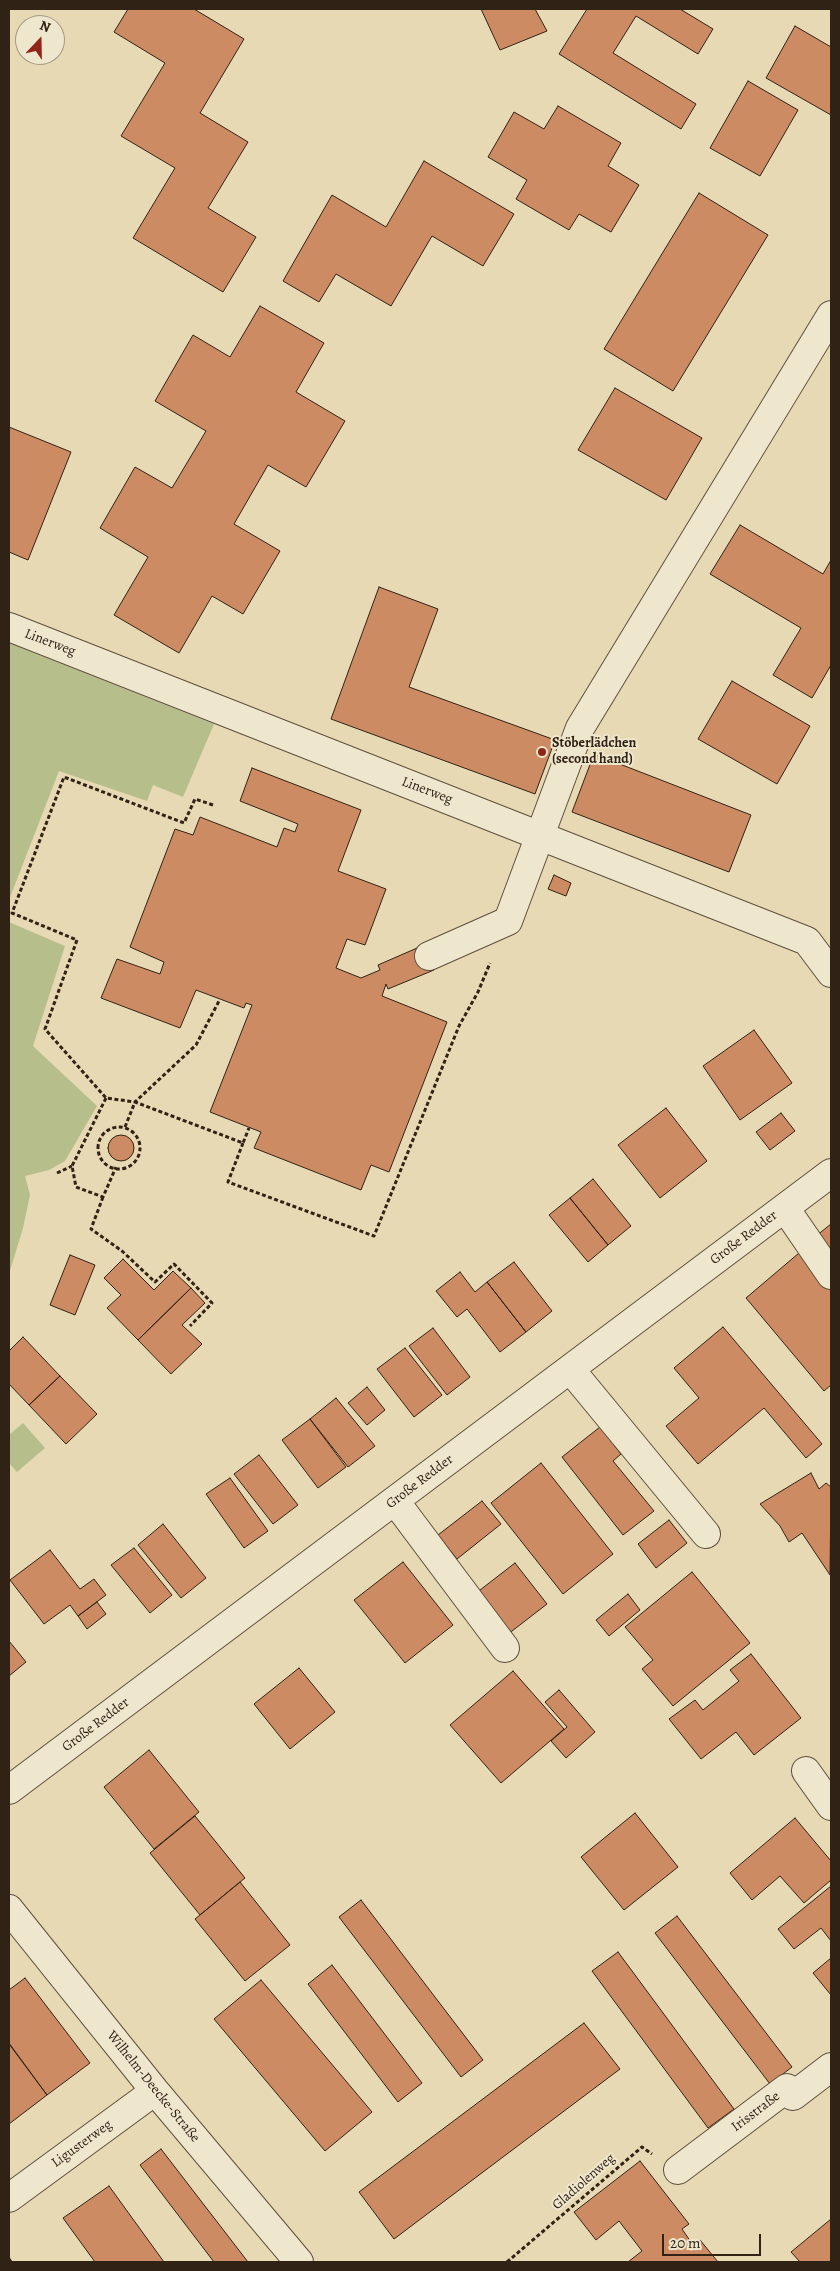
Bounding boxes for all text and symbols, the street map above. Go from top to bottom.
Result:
north arrow [15,15,65,65]
text: N [37,16,53,37]
street label: Linerweg [22,626,78,660]
place label: Stöberlädchen (second hand) [552,736,636,769]
marker: Stöberlädchen (second hand) [536,746,548,758]
street label: Linerweg [399,774,455,808]
street label: Große Redder [707,1207,781,1269]
street label: Große Redder [383,1451,457,1513]
street label: Große Redder [59,1694,133,1756]
street label: Wilhelm-Deecke-Straße [103,2028,203,2146]
street label: Irisstraße [728,2088,784,2136]
street label: Ligusterweg [49,2116,115,2172]
street label: Gladiolenweg [549,2150,619,2214]
scale bar [665,2224,764,2256]
text: 20 m [670,2233,701,2253]

